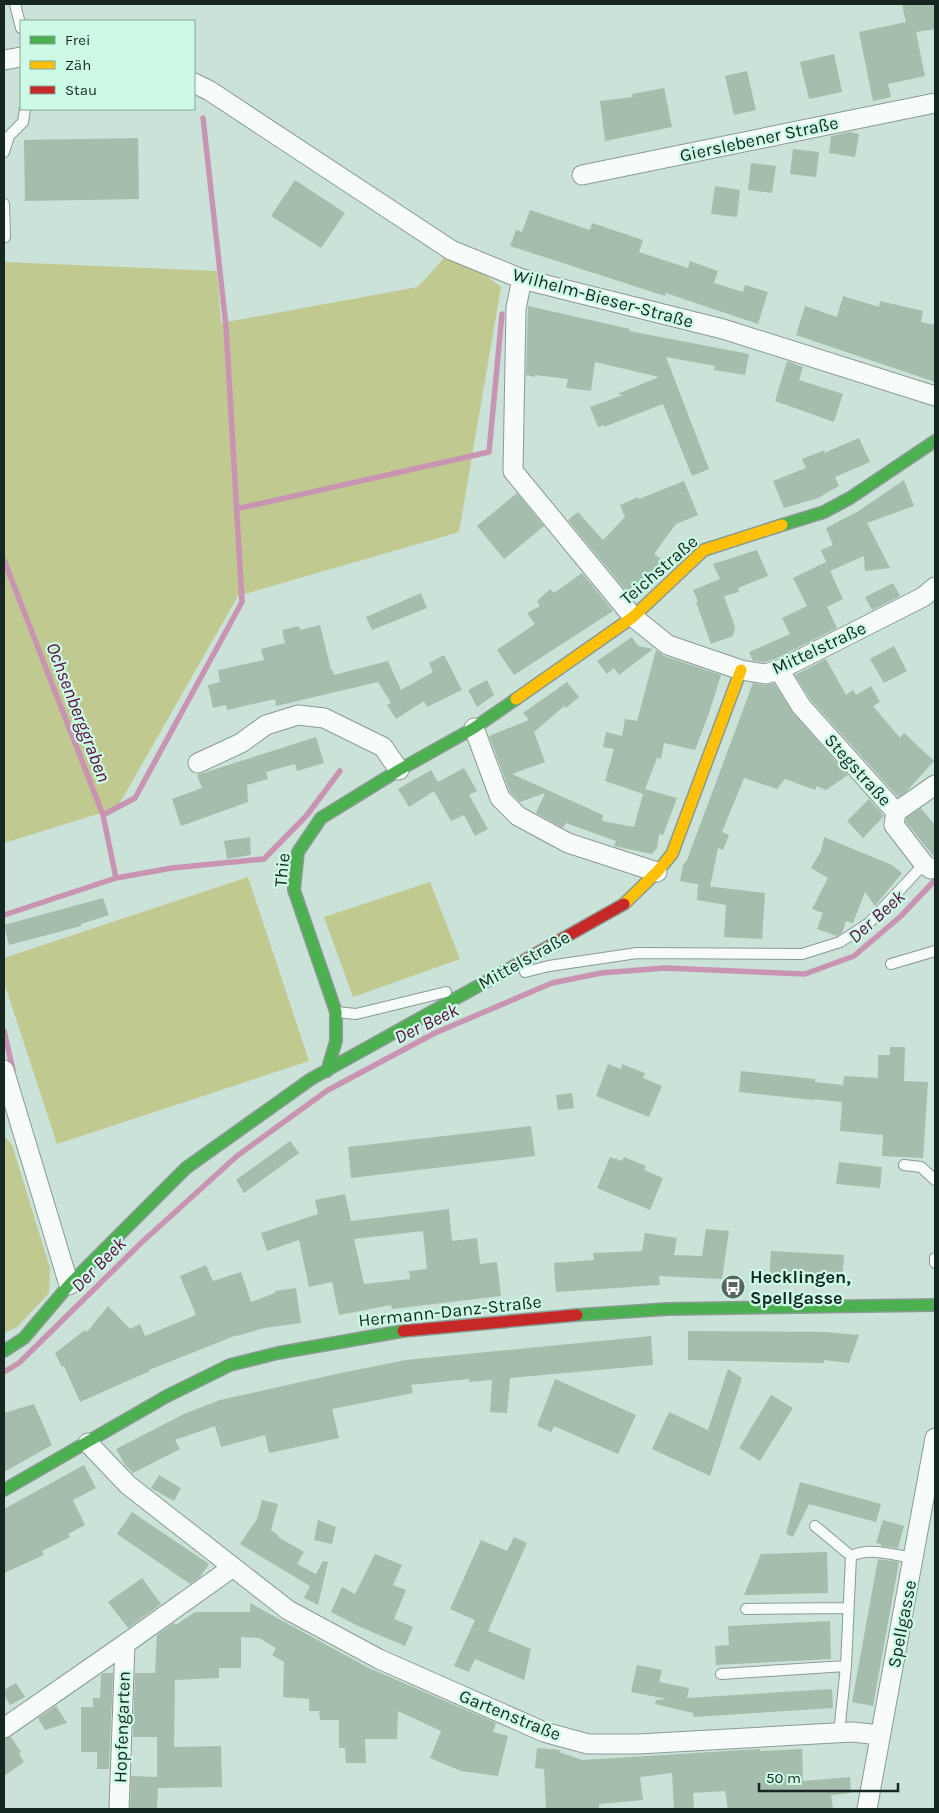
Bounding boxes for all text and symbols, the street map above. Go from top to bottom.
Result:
legend [20,20,195,110]
text: Frei [65,31,90,49]
text: Zäh [65,56,91,74]
text: Stau [65,81,97,99]
street label: Gierslebener Straße [678,111,840,167]
street label: Wilhelm-Bieser-Straße [510,263,696,333]
street label: Teichstraße [616,530,702,610]
street label: Mittelstraße [768,617,870,679]
water label: Ochsenberggraben [41,639,115,785]
street label: Stegstraße [820,729,896,811]
street label: Thie [269,852,295,888]
water label: Der Beek [844,885,910,948]
street label: Mittelstraße [474,926,574,994]
water label: Der Beek [391,999,462,1049]
water label: Der Beek [67,1232,131,1297]
place label: Hecklingen, Spellgasse [750,1266,851,1309]
bus stop icon: Hecklingen, Spellgasse [720,1274,746,1300]
street label: Hermann-Danz-Straße [357,1290,543,1332]
street label: Spellgasse [883,1578,921,1670]
street label: Hopfengarten [109,1671,135,1783]
street label: Gartenstraße [456,1685,564,1745]
scale bar [759,1760,898,1792]
text: 50 m [766,1769,801,1787]

